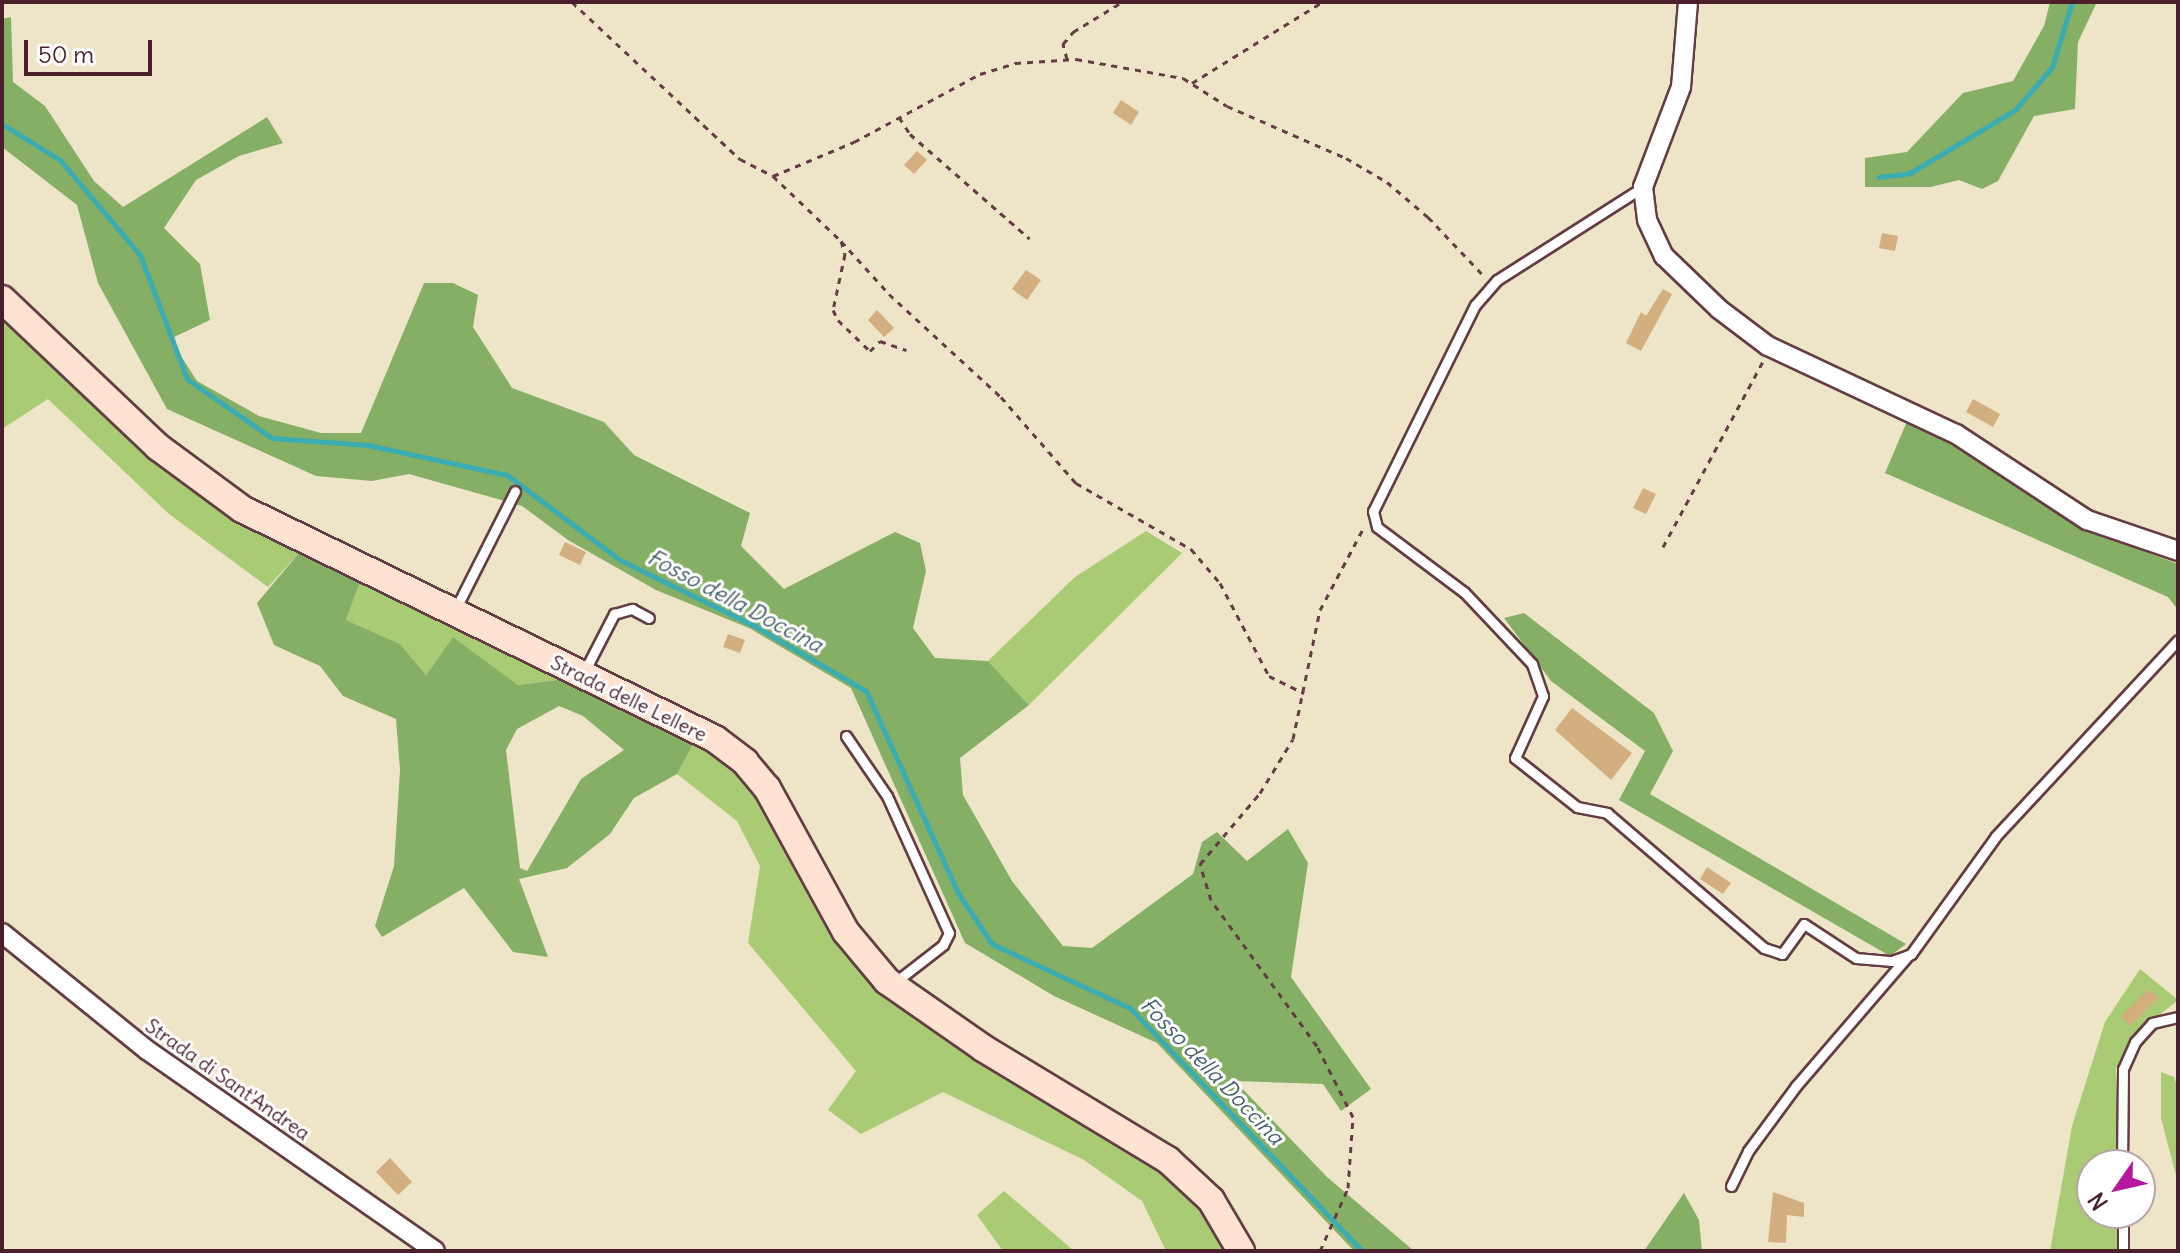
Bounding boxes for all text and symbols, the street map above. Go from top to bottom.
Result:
scale bar [28,24,156,74]
text: 50 m [38,39,94,69]
water label: Fosso della Doccina [643,544,827,658]
street label: Strada delle Lellere [547,650,711,746]
water label: Fosso della Doccina [1135,992,1289,1150]
street label: Strada di Sant'Andrea [141,1013,315,1145]
north arrow [2076,1149,2156,1229]
text: N [2082,1187,2114,1215]

